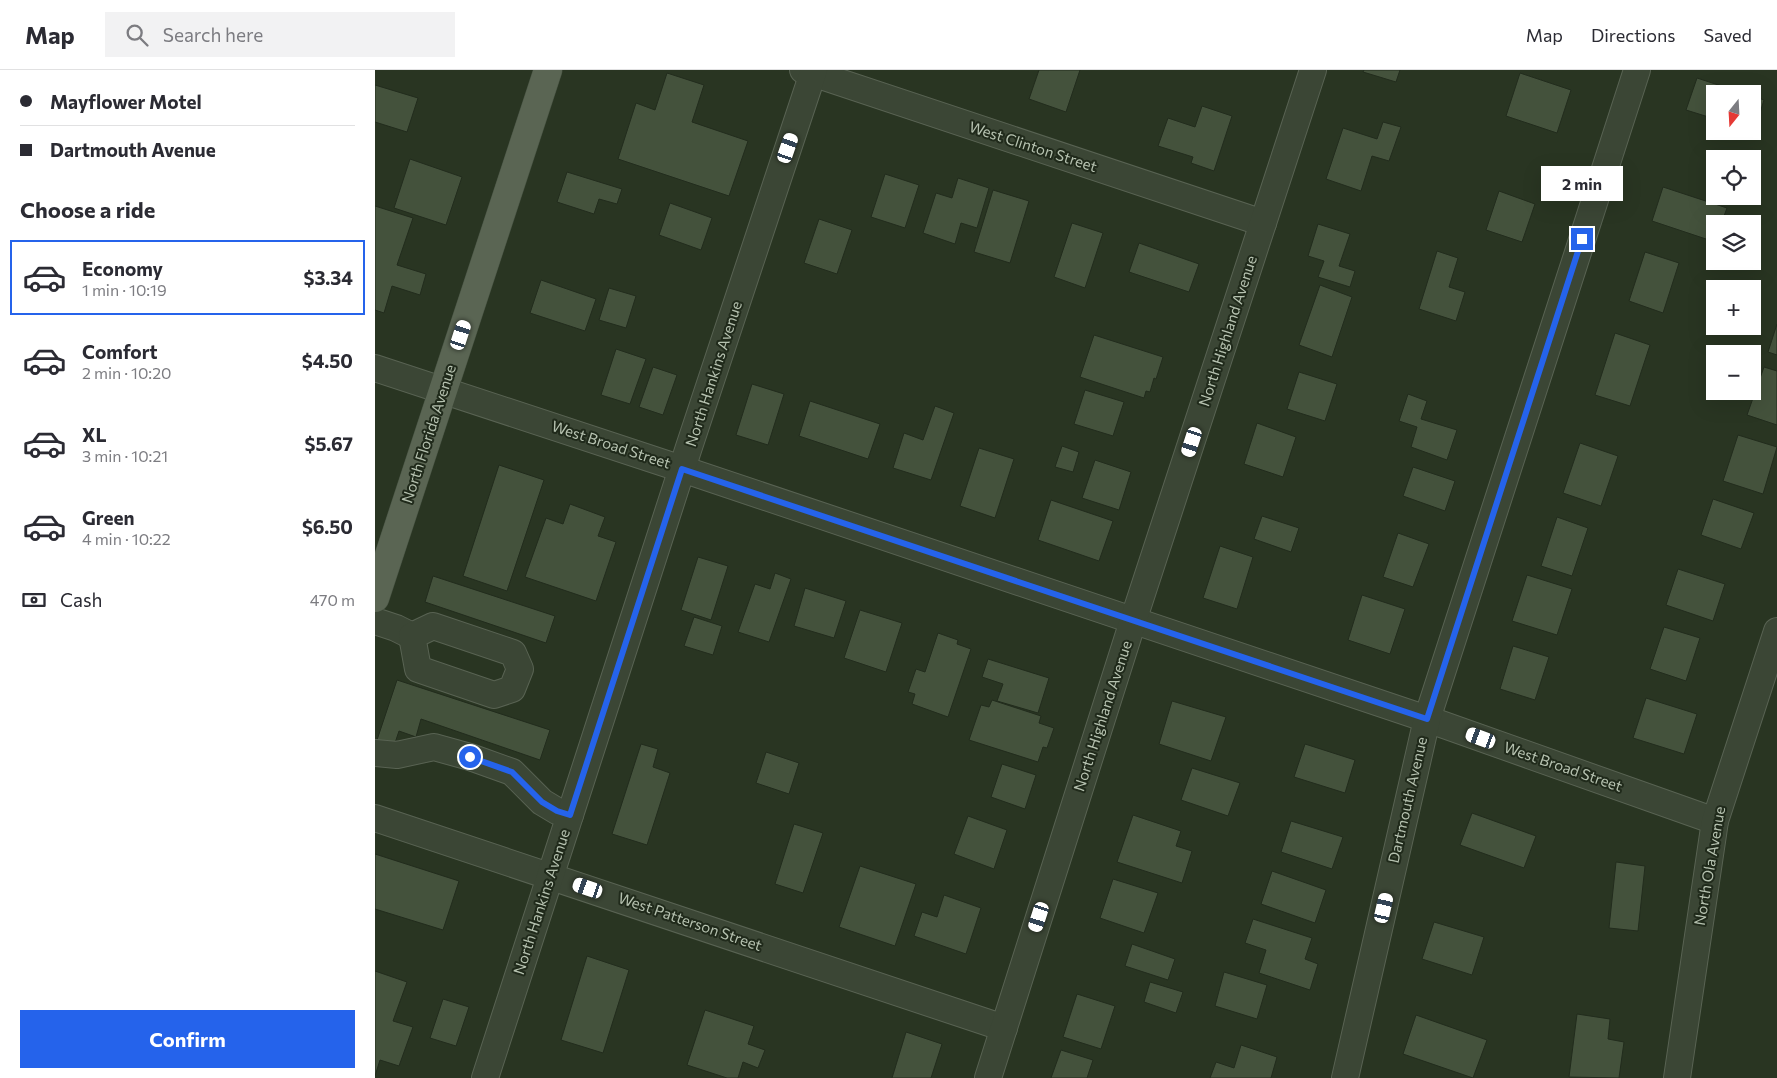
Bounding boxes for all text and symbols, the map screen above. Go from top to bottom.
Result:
search box [105,12,455,57]
text: Map [25,20,75,49]
icon: search [123,21,151,49]
text: Search here [163,23,263,46]
text: Map [1526,24,1563,46]
text: Directions [1591,24,1675,46]
text: Saved [1703,24,1752,46]
north arrow [1706,85,1761,140]
map controls [1706,85,1761,400]
text: Mayflower Motel [50,90,202,113]
street label: West Clinton Street [967,117,1100,175]
car [776,131,799,165]
text: Dartmouth Avenue [50,138,216,161]
button: locate [1706,150,1761,205]
callout: 2 min [1541,166,1623,202]
text: 2 min [1562,174,1602,193]
text: Choose a ride [20,196,155,223]
button: layers [1706,215,1761,270]
route end [1571,228,1593,250]
street label: North Highland Avenue [1194,253,1260,408]
icon: car [22,255,67,300]
text: Economy [82,257,163,280]
text: $3.34 [304,266,353,289]
text: 1 min · 10:19 [82,280,167,299]
button: + [1706,280,1761,335]
street label: North Hankins Avenue [681,299,745,449]
car [449,318,472,352]
icon: car [22,338,67,383]
text: Comfort [82,340,158,363]
button: − [1706,345,1761,400]
text: $4.50 [302,349,353,372]
street label: North Florida Avenue [397,362,459,505]
text: 2 min · 10:20 [82,363,171,382]
street label: West Broad Street [550,416,673,472]
icon: car [22,421,67,466]
text: XL [82,423,107,446]
car [1180,425,1203,459]
text: $5.67 [305,432,353,455]
text: 3 min · 10:21 [82,446,168,465]
icon: car [22,504,67,549]
text: Green [82,506,134,529]
text: $6.50 [302,515,353,538]
text: 4 min · 10:22 [82,529,171,548]
icon: cash [20,586,48,614]
text: Cash [60,588,102,611]
text: 470 m [310,590,355,609]
street label: North Highland Avenue [1069,638,1135,793]
car [1464,726,1497,750]
street label: Dartmouth Avenue [1384,735,1430,865]
street label: West Broad Street [1502,737,1625,795]
route start [459,746,481,768]
street label: North Ola Avenue [1690,805,1728,927]
street label: North Hankins Avenue [509,827,573,977]
car [571,876,604,900]
street label: West Patterson Street [616,888,765,954]
car [1373,892,1394,924]
car [1027,900,1050,934]
button: Confirm [20,1010,355,1068]

